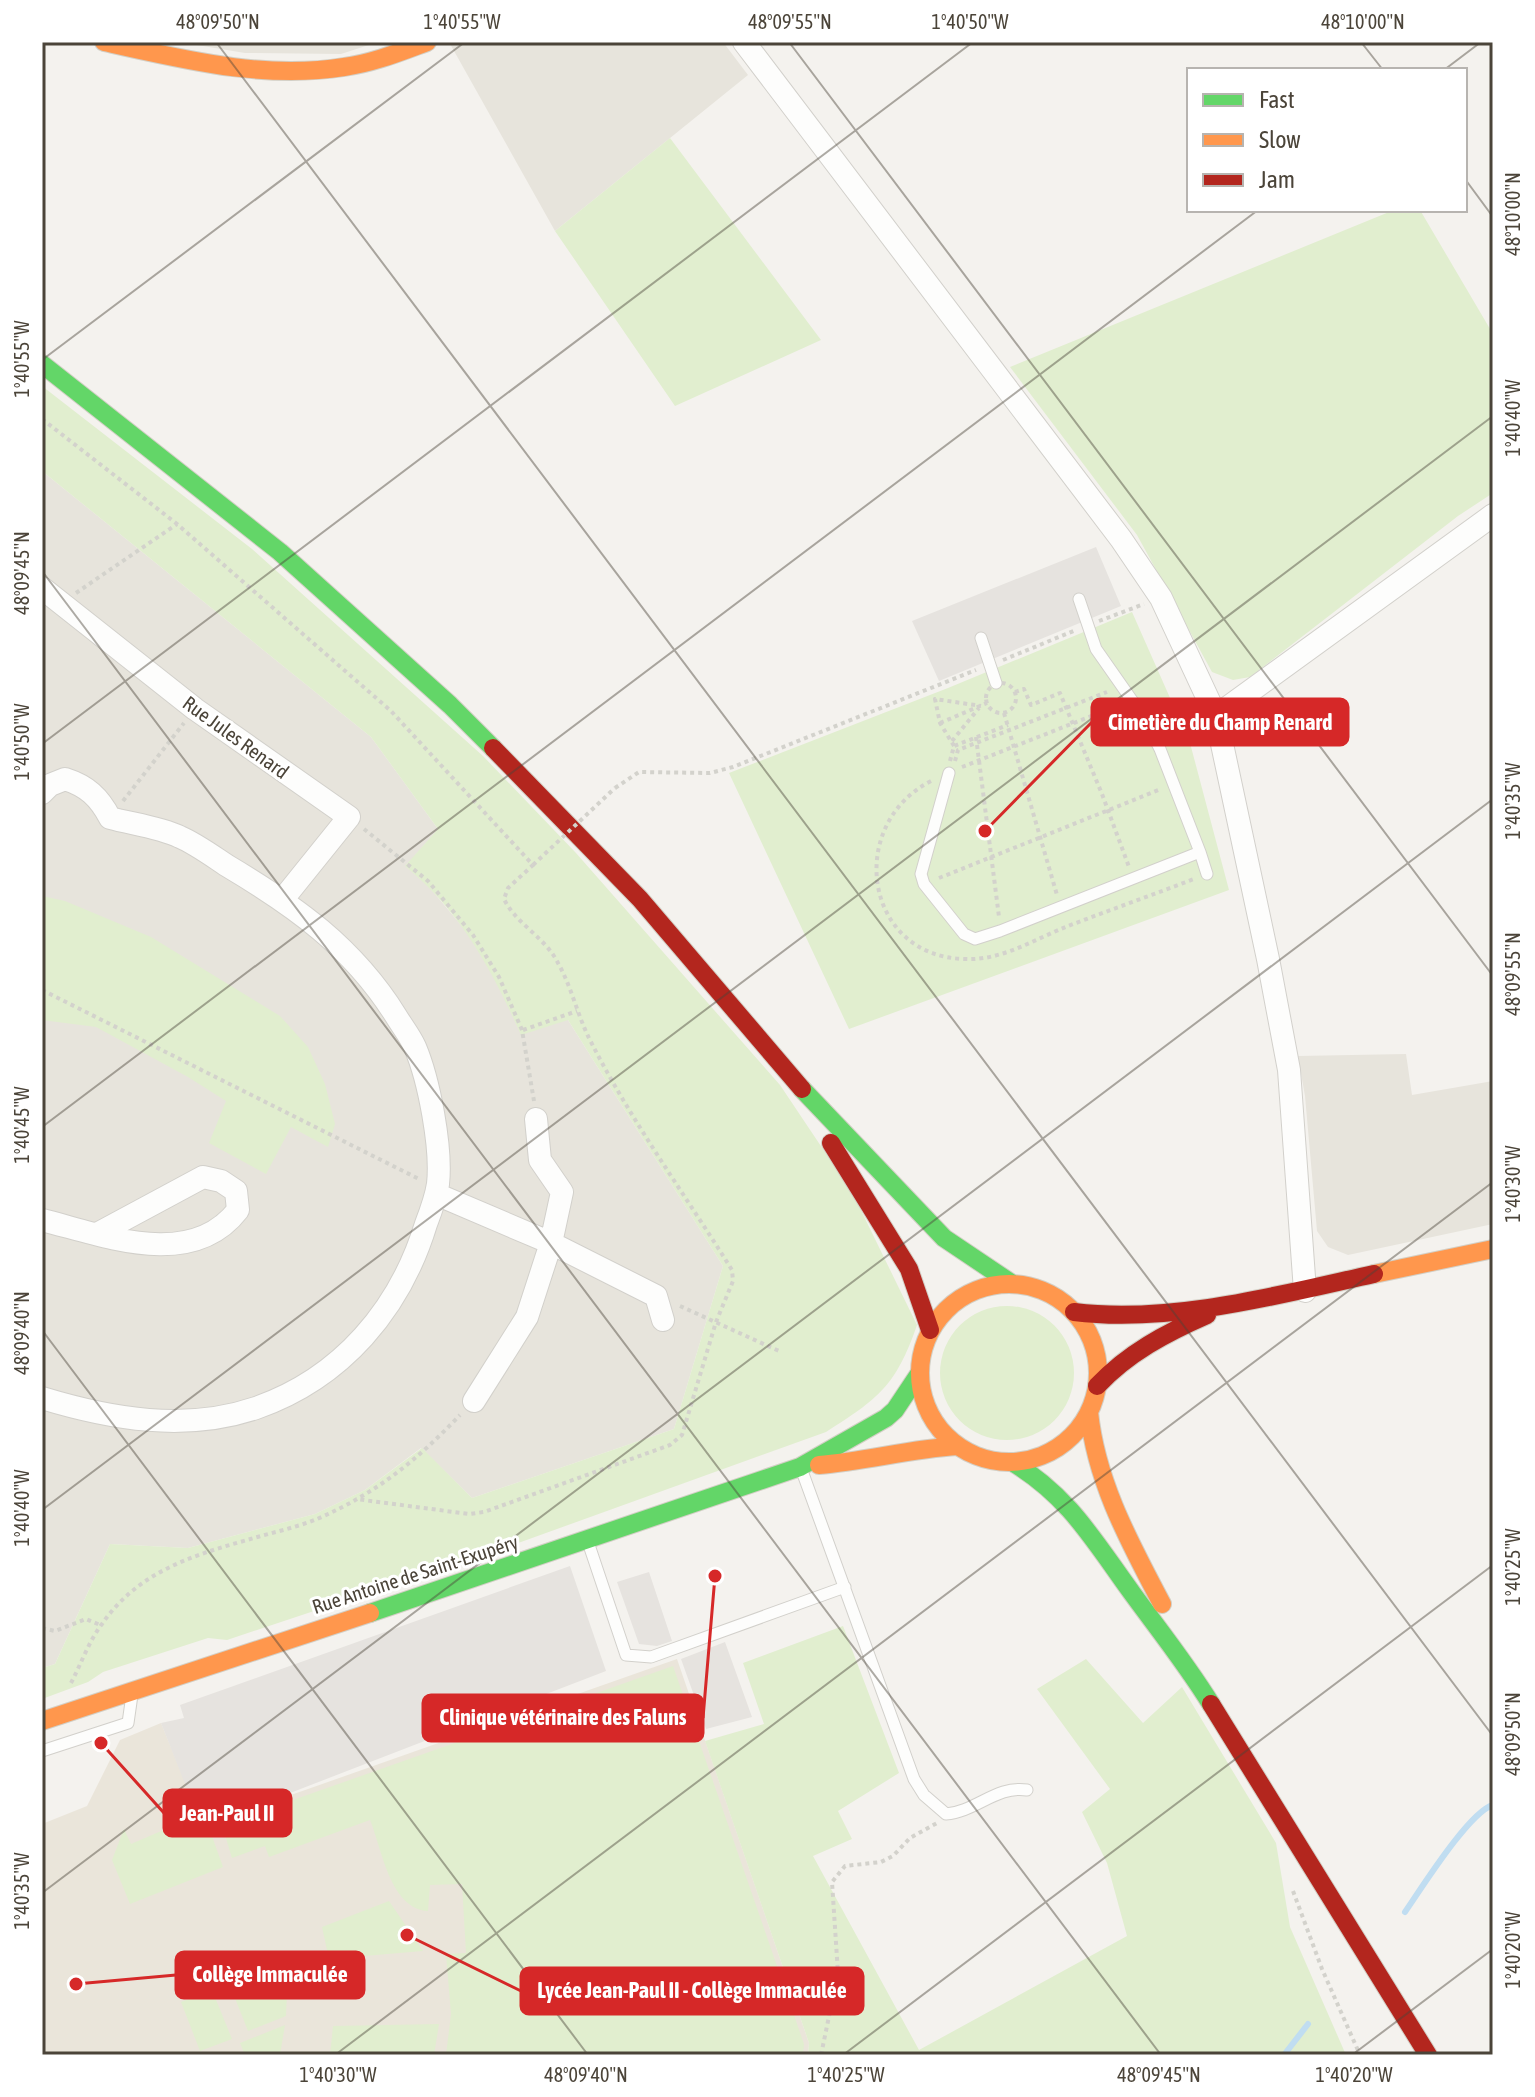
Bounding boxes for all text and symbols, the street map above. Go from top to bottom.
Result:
text: 48°09'50"N [176,10,260,33]
text: 1°40'55"W [424,10,501,33]
text: 48°09'55"N [748,10,832,33]
text: 1°40'50"W [932,10,1009,33]
text: 48°10'00"N [1321,10,1405,33]
legend [1187,68,1467,212]
text: Fast [1259,86,1295,113]
text: Slow [1259,126,1301,153]
text: Jam [1259,166,1295,193]
text: 48°10'00"N [1501,172,1524,256]
text: 1°40'55"W [10,320,33,397]
text: 1°40'40"W [1501,379,1524,456]
text: 48°09'45"N [10,531,33,615]
street label: Rue Jules Renard [179,691,293,783]
callout: Cimetière du Champ Renard [1092,699,1348,745]
text: 1°40'50"W [10,703,33,780]
text: Cimetière du Champ Renard [1108,709,1332,735]
text: 1°40'35"W [1501,762,1524,839]
text: 48°09'55"N [1501,932,1524,1016]
text: 1°40'45"W [10,1086,33,1163]
text: 1°40'30"W [1501,1145,1524,1222]
text: 48°09'40"N [10,1291,33,1375]
text: 1°40'40"W [10,1469,33,1546]
text: 1°40'25"W [1501,1528,1524,1605]
street label: Rue Antoine de Saint-Exupéry [309,1530,521,1618]
text: 48°09'50"N [1501,1692,1524,1776]
callout: Clinique vétérinaire des Faluns [423,1695,703,1741]
text: Clinique vétérinaire des Faluns [439,1704,687,1730]
callout: Jean-Paul II [164,1790,291,1836]
text: Jean-Paul II [179,1800,274,1826]
text: 1°40'35"W [10,1852,33,1929]
text: 1°40'20"W [1501,1911,1524,1988]
callout: Collège Immaculée [176,1952,364,1998]
text: Collège Immaculée [192,1961,348,1987]
callout: Lycée Jean-Paul II - Collège Immaculée [521,1968,863,2014]
text: Lycée Jean-Paul II - Collège Immaculée [537,1977,847,2003]
text: 1°40'30"W [300,2063,377,2086]
text: 48°09'40"N [544,2063,628,2086]
text: 1°40'25"W [808,2063,885,2086]
text: 48°09'45"N [1117,2063,1201,2086]
text: 1°40'20"W [1316,2063,1393,2086]

